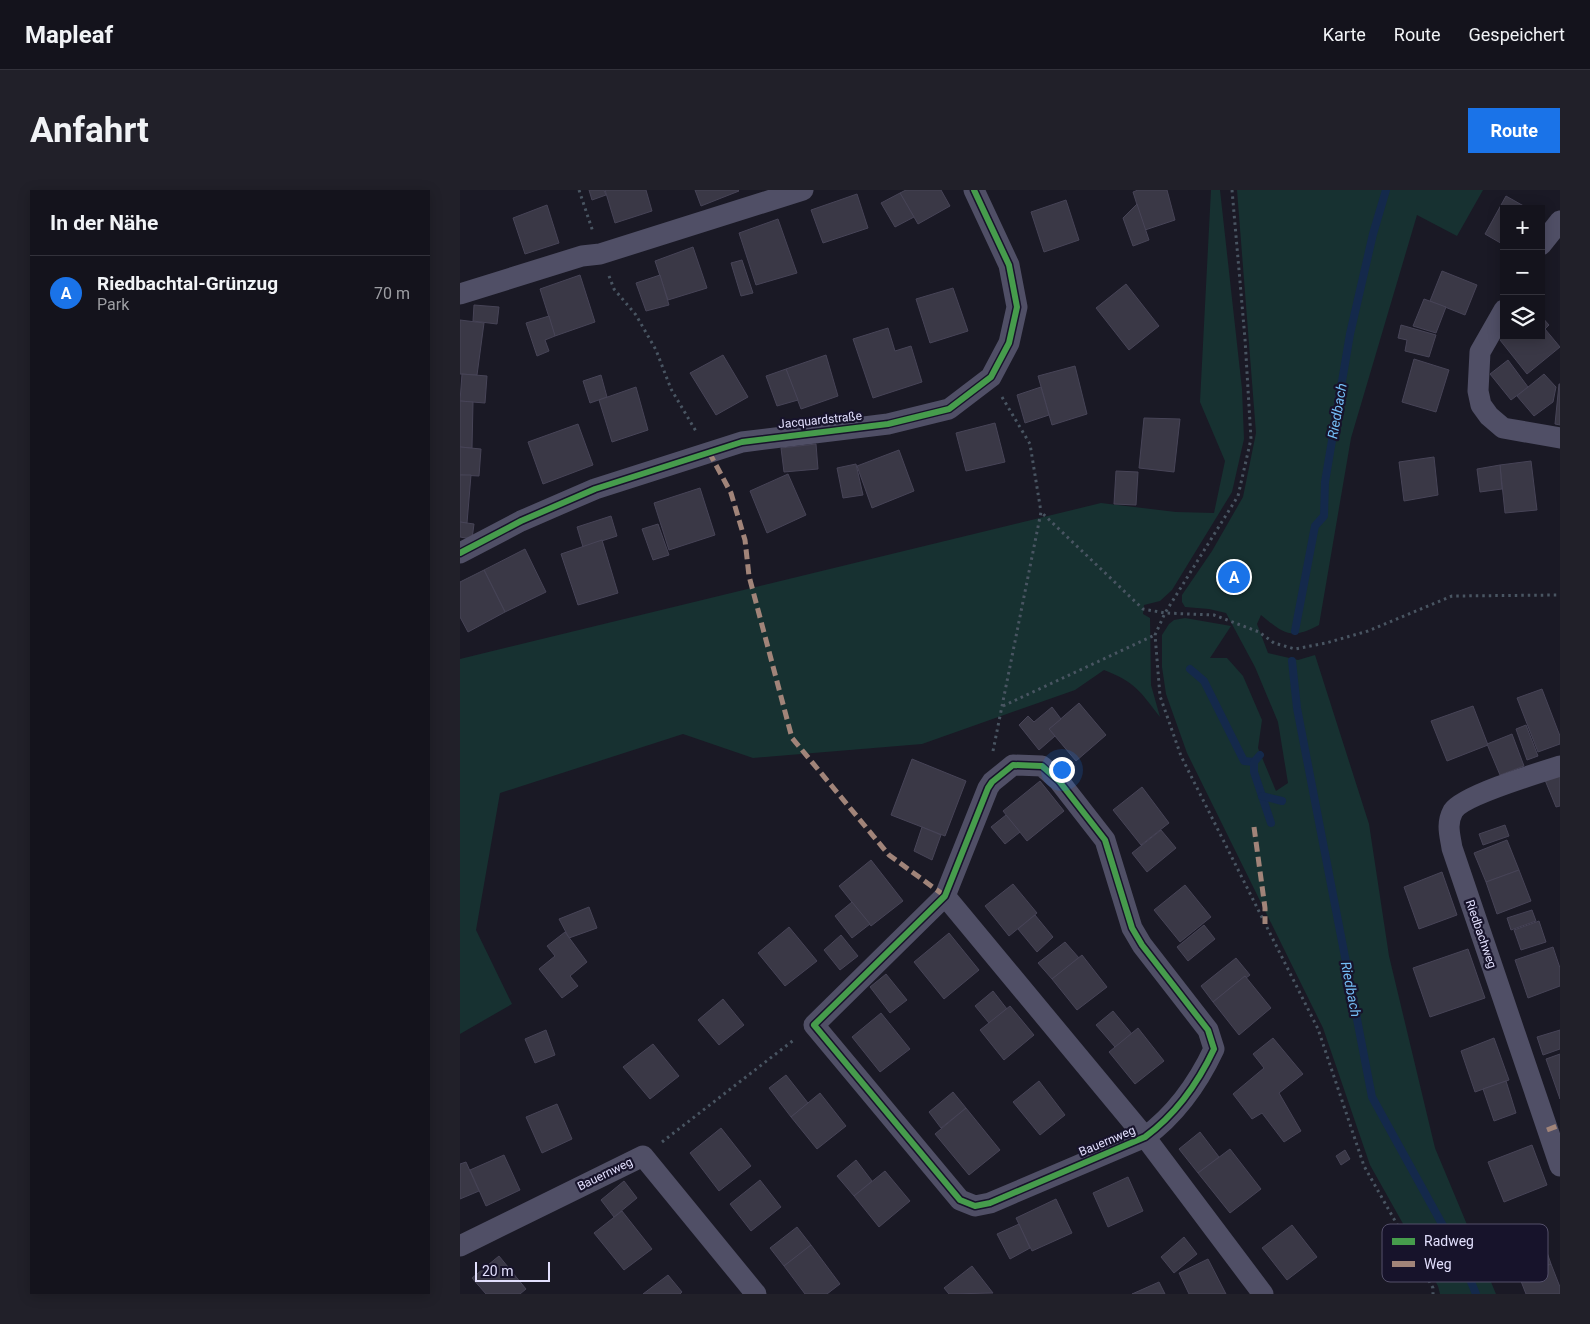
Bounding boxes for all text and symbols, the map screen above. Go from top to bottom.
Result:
text: Mapleaf [25,21,113,49]
text: Karte [1323,24,1366,45]
text: Route [1394,24,1441,45]
text: Gespeichert [1469,24,1565,45]
button: Route [1468,108,1560,153]
text: Anfahrt [30,110,149,151]
map controls [1500,205,1545,340]
button: + [1500,205,1545,250]
text: In der Nähe [50,211,158,235]
button: − [1500,250,1545,295]
text: Riedbachtal-Grünzug [97,272,278,295]
text: A [61,284,71,303]
text: 70 m [374,284,410,303]
text: Park [97,295,129,314]
button: layers [1500,295,1545,340]
water label: Riedbach [1324,382,1350,440]
street label: Jacquardstraße [777,409,863,431]
pin: A [1218,558,1250,596]
your location [1049,757,1075,783]
street label: Riedbachweg [1463,898,1499,970]
water label: Riedbach [1338,960,1364,1018]
street label: Bauernweg [1077,1123,1137,1159]
street label: Bauernweg [575,1155,635,1193]
legend [1382,1224,1548,1282]
text: Radweg [1424,1233,1474,1249]
text: Weg [1424,1256,1452,1272]
scale bar [475,1259,550,1282]
text: 20 m [482,1263,514,1279]

